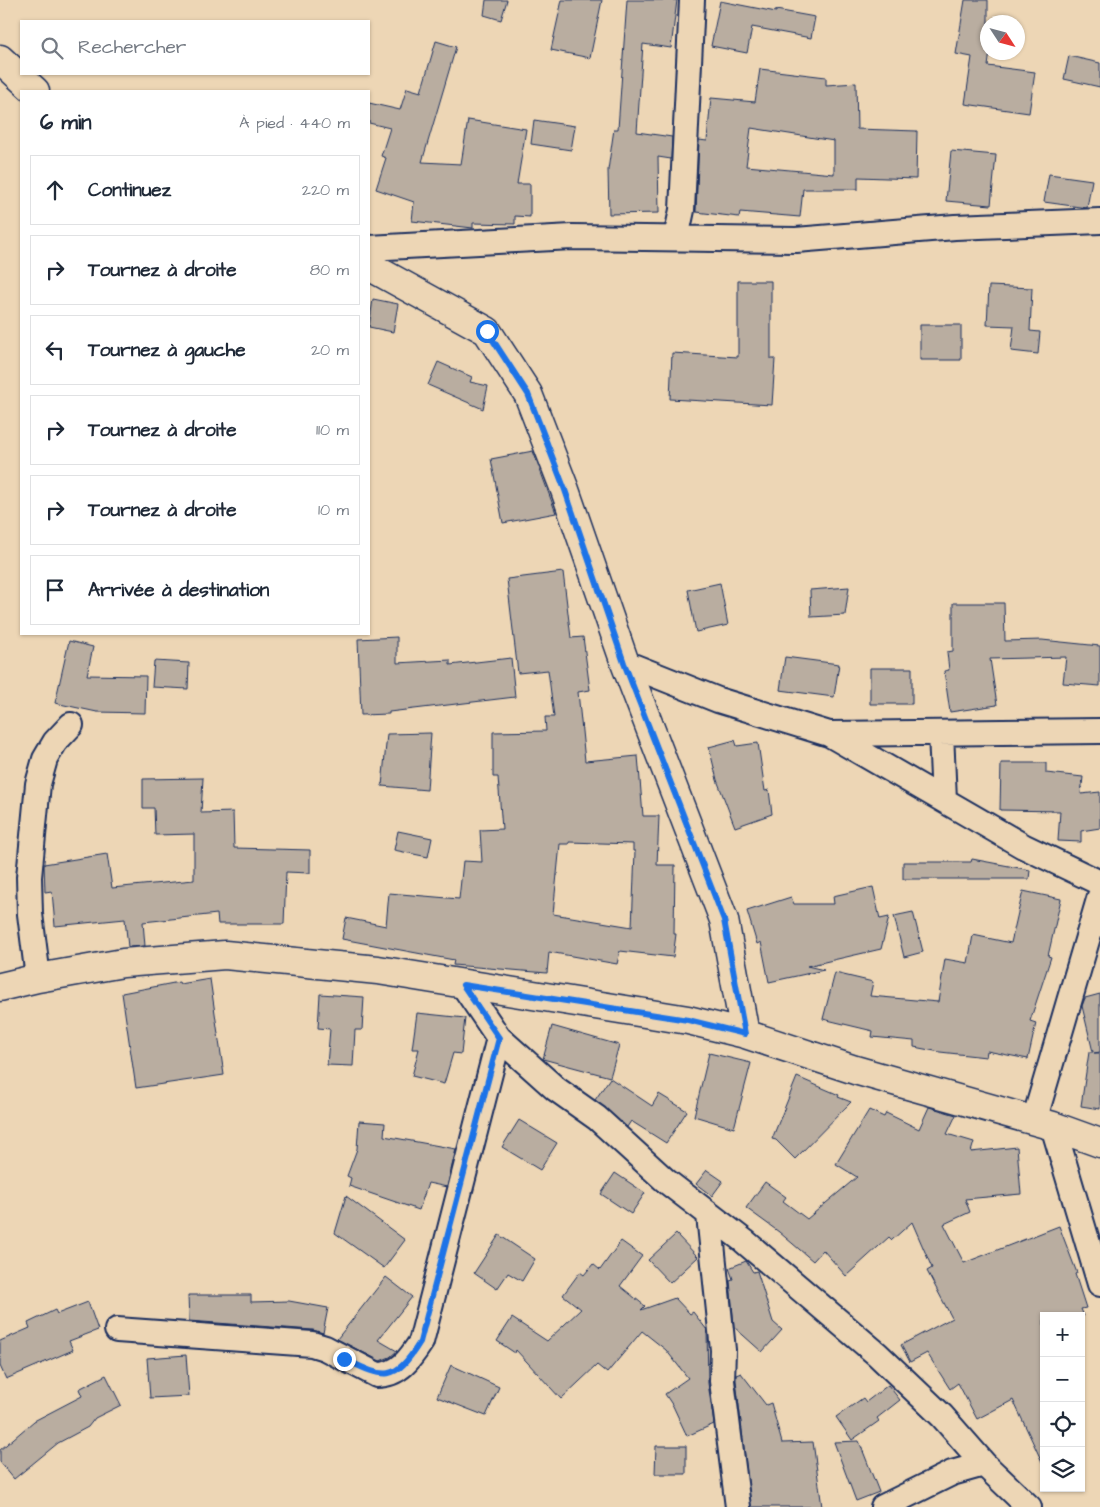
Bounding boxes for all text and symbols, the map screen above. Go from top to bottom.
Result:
north arrow [980,15,1025,60]
search box [20,20,370,75]
icon: search [38,34,66,62]
text: Rechercher [78,34,186,61]
text: 6 min [40,108,92,137]
text: À pied · 440 m [239,112,350,134]
icon: ahead [41,176,69,204]
text: Continuez [88,177,171,204]
text: 220 m [302,179,349,201]
icon: right [41,256,69,284]
text: Tournez à droite [88,257,236,284]
text: 80 m [310,259,349,281]
route start [476,320,499,343]
icon: left [41,336,69,364]
text: Tournez à gauche [88,337,246,364]
text: 20 m [311,339,349,361]
icon: right [41,416,69,444]
text: Tournez à droite [88,417,236,444]
text: 110 m [316,419,349,441]
icon: right [41,496,69,524]
text: Tournez à droite [88,497,236,524]
text: 10 m [318,499,349,521]
icon: arrive [41,576,69,604]
text: Arrivée à destination [88,577,269,604]
map controls [1040,1312,1085,1492]
button: + [1040,1312,1085,1357]
route end [333,1348,356,1371]
button: − [1040,1357,1085,1402]
button: locate [1040,1402,1085,1447]
button: layers [1040,1447,1085,1492]

